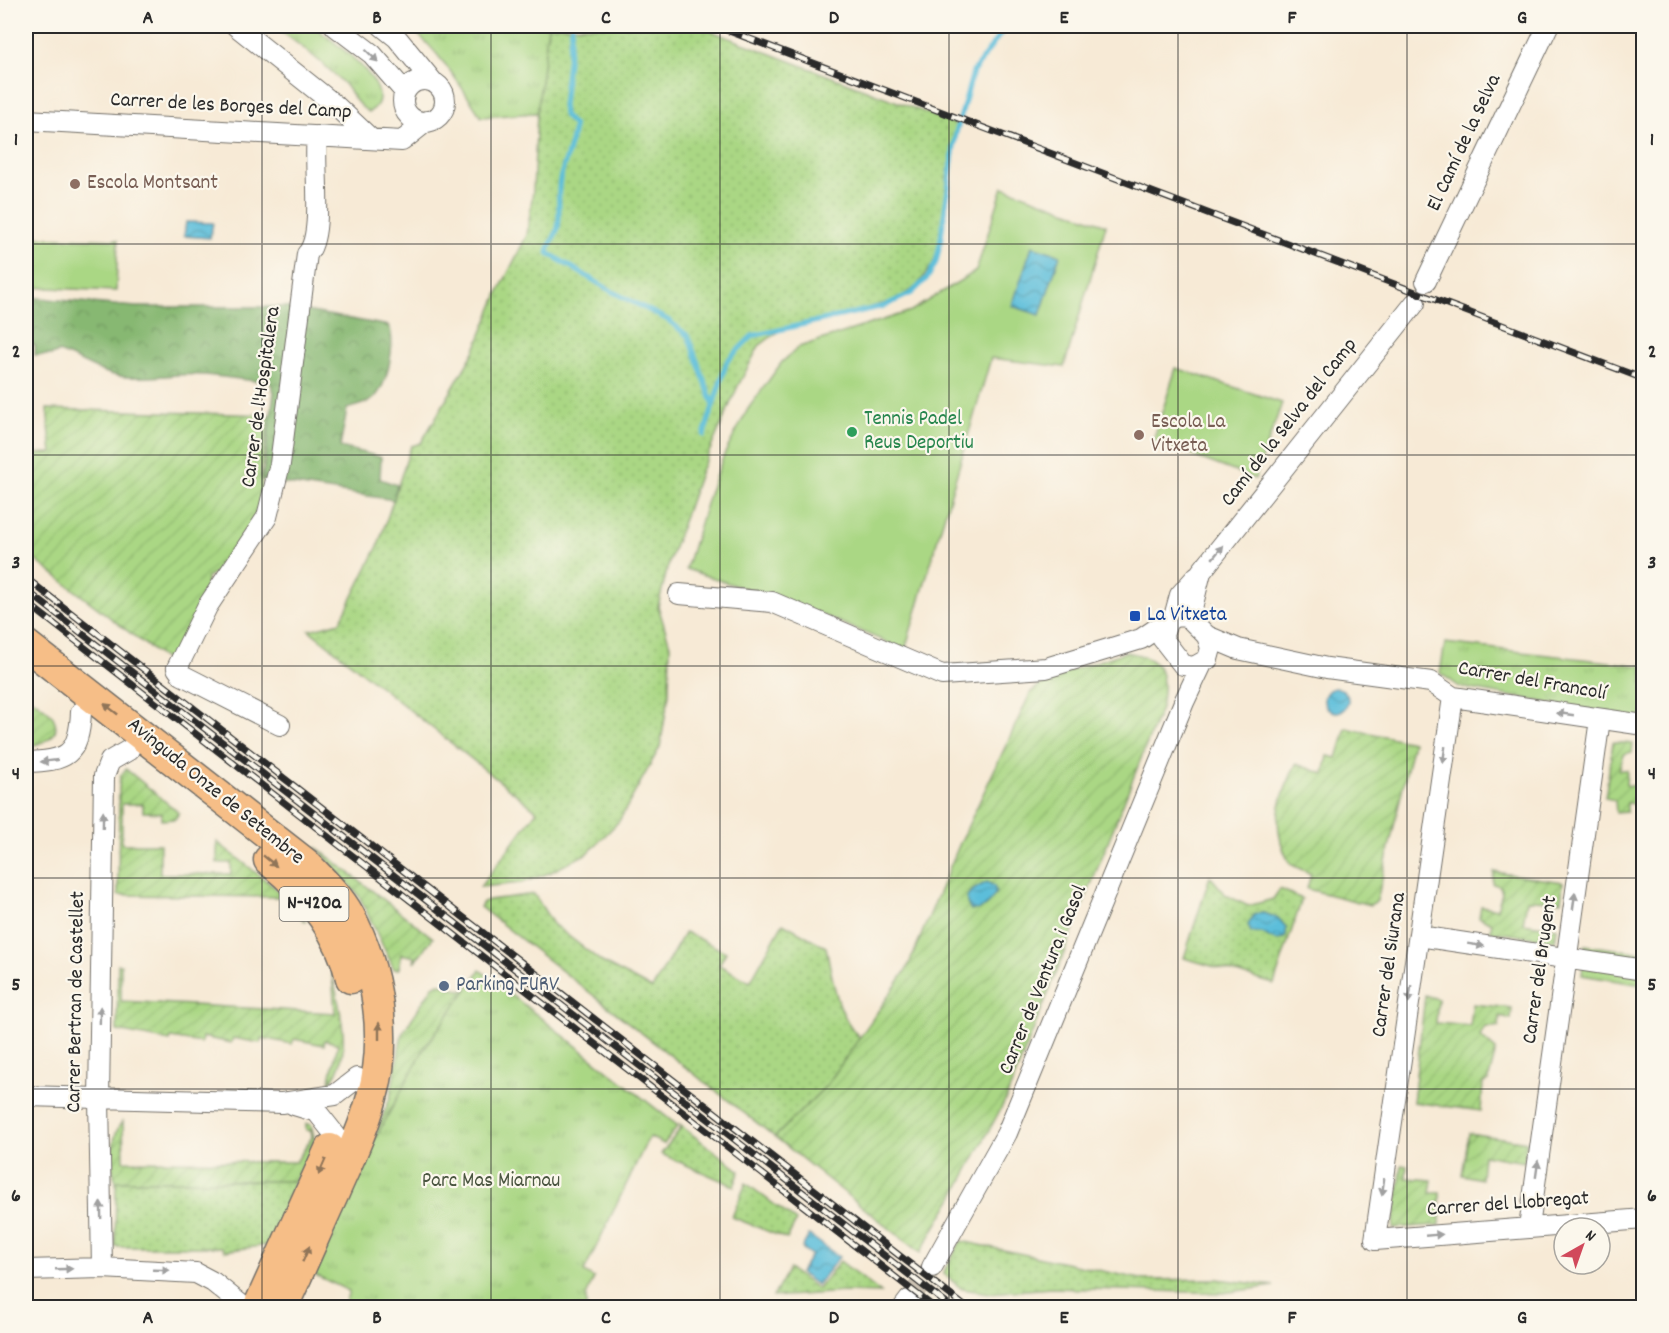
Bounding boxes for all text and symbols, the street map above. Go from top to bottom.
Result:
text: A [143,5,154,33]
text: B [372,5,382,33]
text: C [601,5,611,33]
text: D [829,5,840,33]
text: E [1059,5,1069,33]
text: F [1288,5,1298,33]
text: G [1517,5,1527,33]
one-way arrow [365,49,379,63]
street label: El Camí de la Selva [1420,68,1510,217]
street label: Carrer de les Borges del Camp [109,86,353,128]
text: 1 [14,127,18,155]
text: 1 [1650,127,1654,155]
place label: Escola Montsant [87,169,218,199]
marker: Escola Montsant [68,177,82,191]
street label: Carrer de l'Hospitalera [234,303,290,490]
street label: Camí de la Selva del Camp [1214,332,1366,514]
text: 2 [12,339,20,367]
text: 2 [1648,339,1656,367]
place label: Tennis Padel Reus Deportiu [864,405,974,459]
place label: Escola La Vitxeta [1151,408,1226,462]
marker: Tennis Padel Reus Deportiu [845,425,859,439]
marker: Escola La Vitxeta [1132,428,1146,442]
one-way arrow [1212,544,1225,560]
text: 3 [12,550,20,578]
text: 3 [1648,550,1656,578]
place label: La Vitxeta [1147,601,1228,631]
marker: La Vitxeta [1128,609,1142,623]
street label: Carrer del Francolí [1456,654,1611,710]
one-way arrow [103,704,118,716]
one-way arrow [1555,709,1574,718]
street label: Avinguda Onze de Setembre [120,711,310,873]
one-way arrow [1440,746,1449,765]
one-way arrow [40,756,59,766]
text: 4 [12,761,20,789]
text: 4 [1648,761,1656,789]
one-way arrow [98,810,108,829]
one-way arrow [262,855,278,868]
street label: Carrer de Ventura i Gasol [992,881,1096,1079]
road number: N-420a [280,887,348,921]
street label: Carrer del Siurana [1365,890,1415,1039]
street label: Carrer Bertran de Castellet [60,891,94,1113]
one-way arrow [1570,891,1579,910]
street label: Carrer del Brugent [1516,894,1566,1046]
one-way arrow [1467,941,1486,950]
place label: Parking FURV [456,971,559,1001]
text: 5 [11,972,21,1000]
text: 5 [1647,972,1657,1000]
marker: Parking FURV [437,979,451,993]
one-way arrow [1406,985,1415,1004]
one-way arrow [95,1005,105,1024]
one-way arrow [374,1022,384,1041]
one-way arrow [317,1159,327,1177]
one-way arrow [1533,1160,1542,1179]
park label: Parc Mas Miarnau [422,1167,560,1197]
one-way arrow [1378,1178,1387,1197]
text: 6 [11,1183,21,1211]
text: 6 [1647,1183,1657,1211]
street label: Carrer del Llobregat [1426,1184,1590,1226]
one-way arrow [96,1200,106,1219]
north arrow [1552,1216,1612,1276]
text: N [1580,1225,1601,1248]
one-way arrow [1424,1230,1443,1240]
one-way arrow [302,1246,311,1263]
one-way arrow [54,1265,73,1274]
one-way arrow [151,1266,170,1275]
text: A [143,1305,154,1333]
text: B [372,1305,382,1333]
text: C [601,1305,611,1333]
text: D [829,1305,840,1333]
text: E [1059,1305,1069,1333]
text: F [1288,1305,1298,1333]
text: G [1517,1305,1527,1333]

